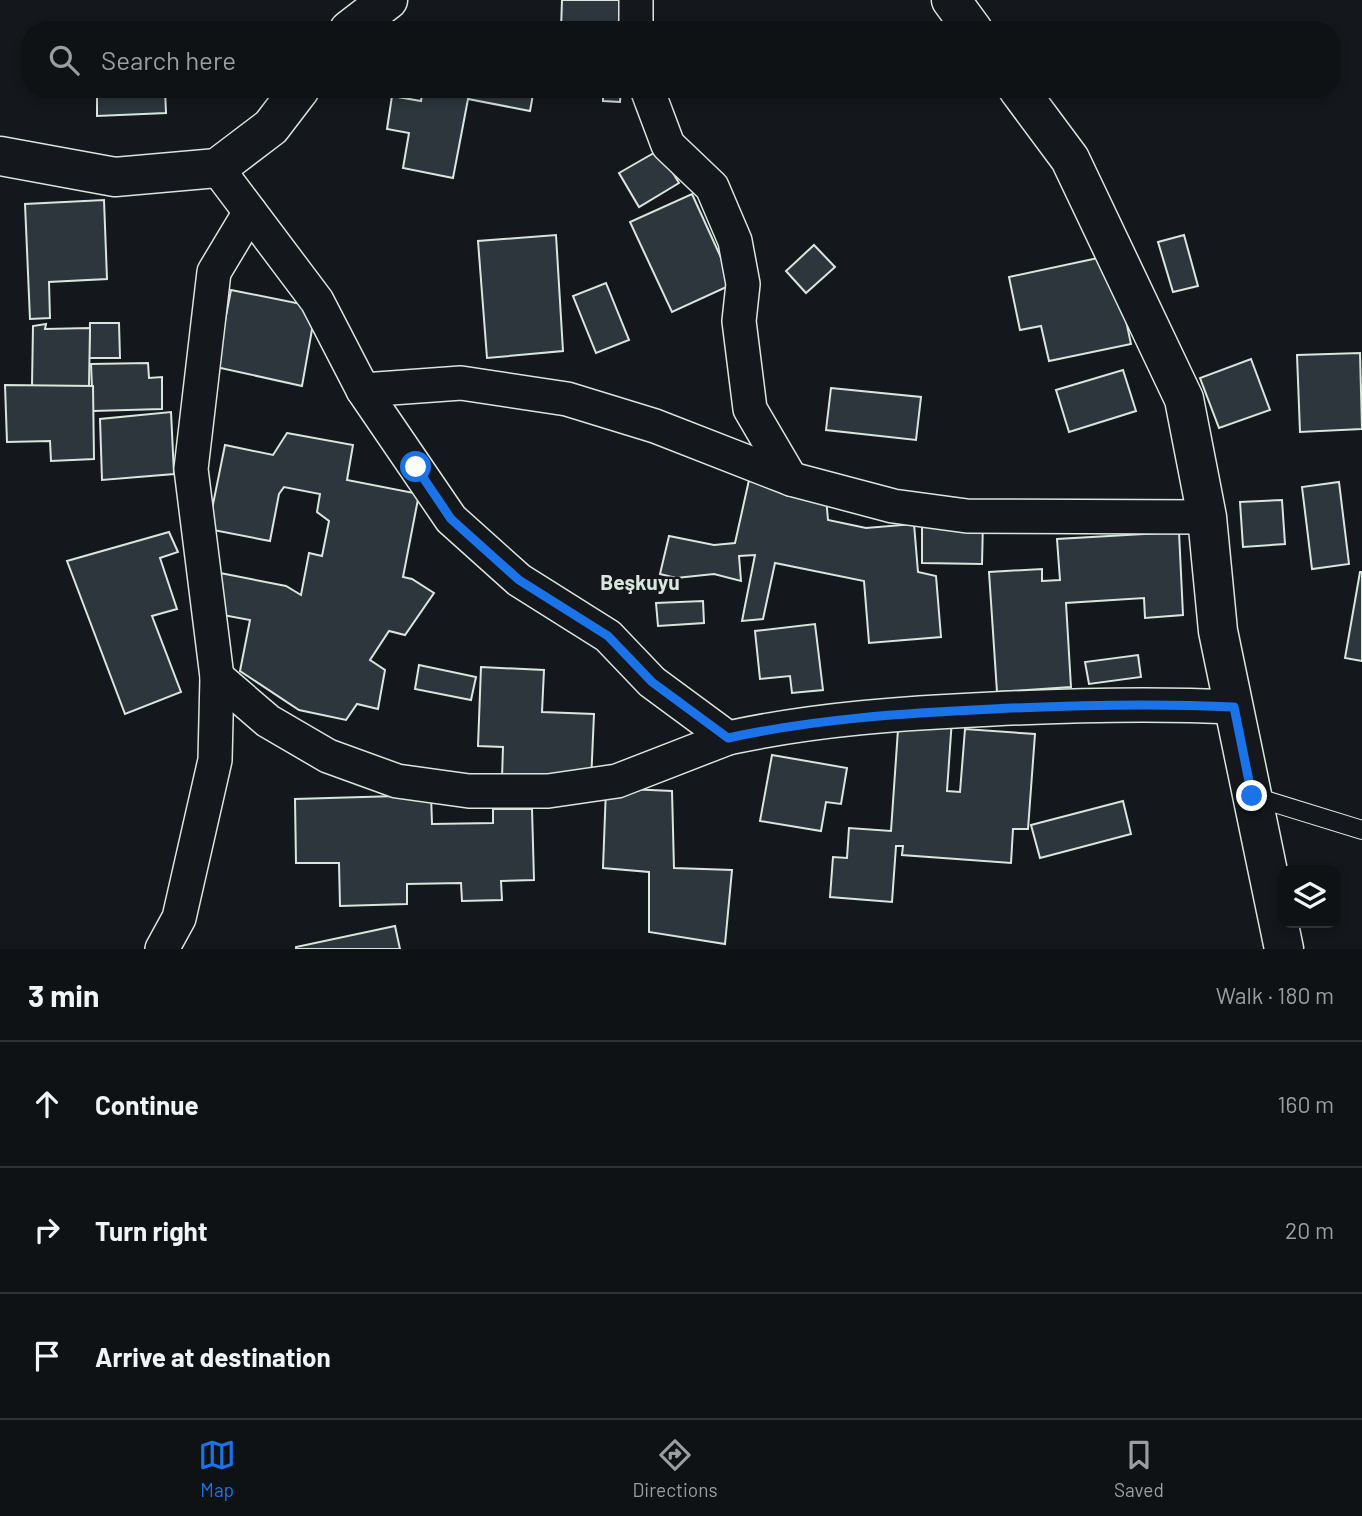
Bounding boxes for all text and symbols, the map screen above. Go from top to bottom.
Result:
search box [21,21,1341,98]
icon: search [45,41,83,79]
text: Search here [101,44,236,75]
route start [400,451,431,482]
district label: Beşkuyu [600,569,680,594]
route end [1236,780,1267,811]
map controls [1278,865,1341,928]
button: layers [1278,865,1341,928]
text: 3 min [28,977,99,1013]
text: Walk · 180 m [1216,981,1334,1009]
icon: ahead [28,1085,66,1123]
text: Continue [95,1089,199,1120]
text: 160 m [1277,1090,1334,1118]
icon: right [28,1211,66,1249]
text: Turn right [95,1215,208,1246]
text: 20 m [1285,1216,1334,1244]
icon: arrive [28,1337,66,1375]
text: Arrive at destination [95,1341,331,1372]
tab: Map [198,1436,236,1501]
tab: Directions [633,1436,718,1501]
tab: Saved [1114,1436,1164,1501]

